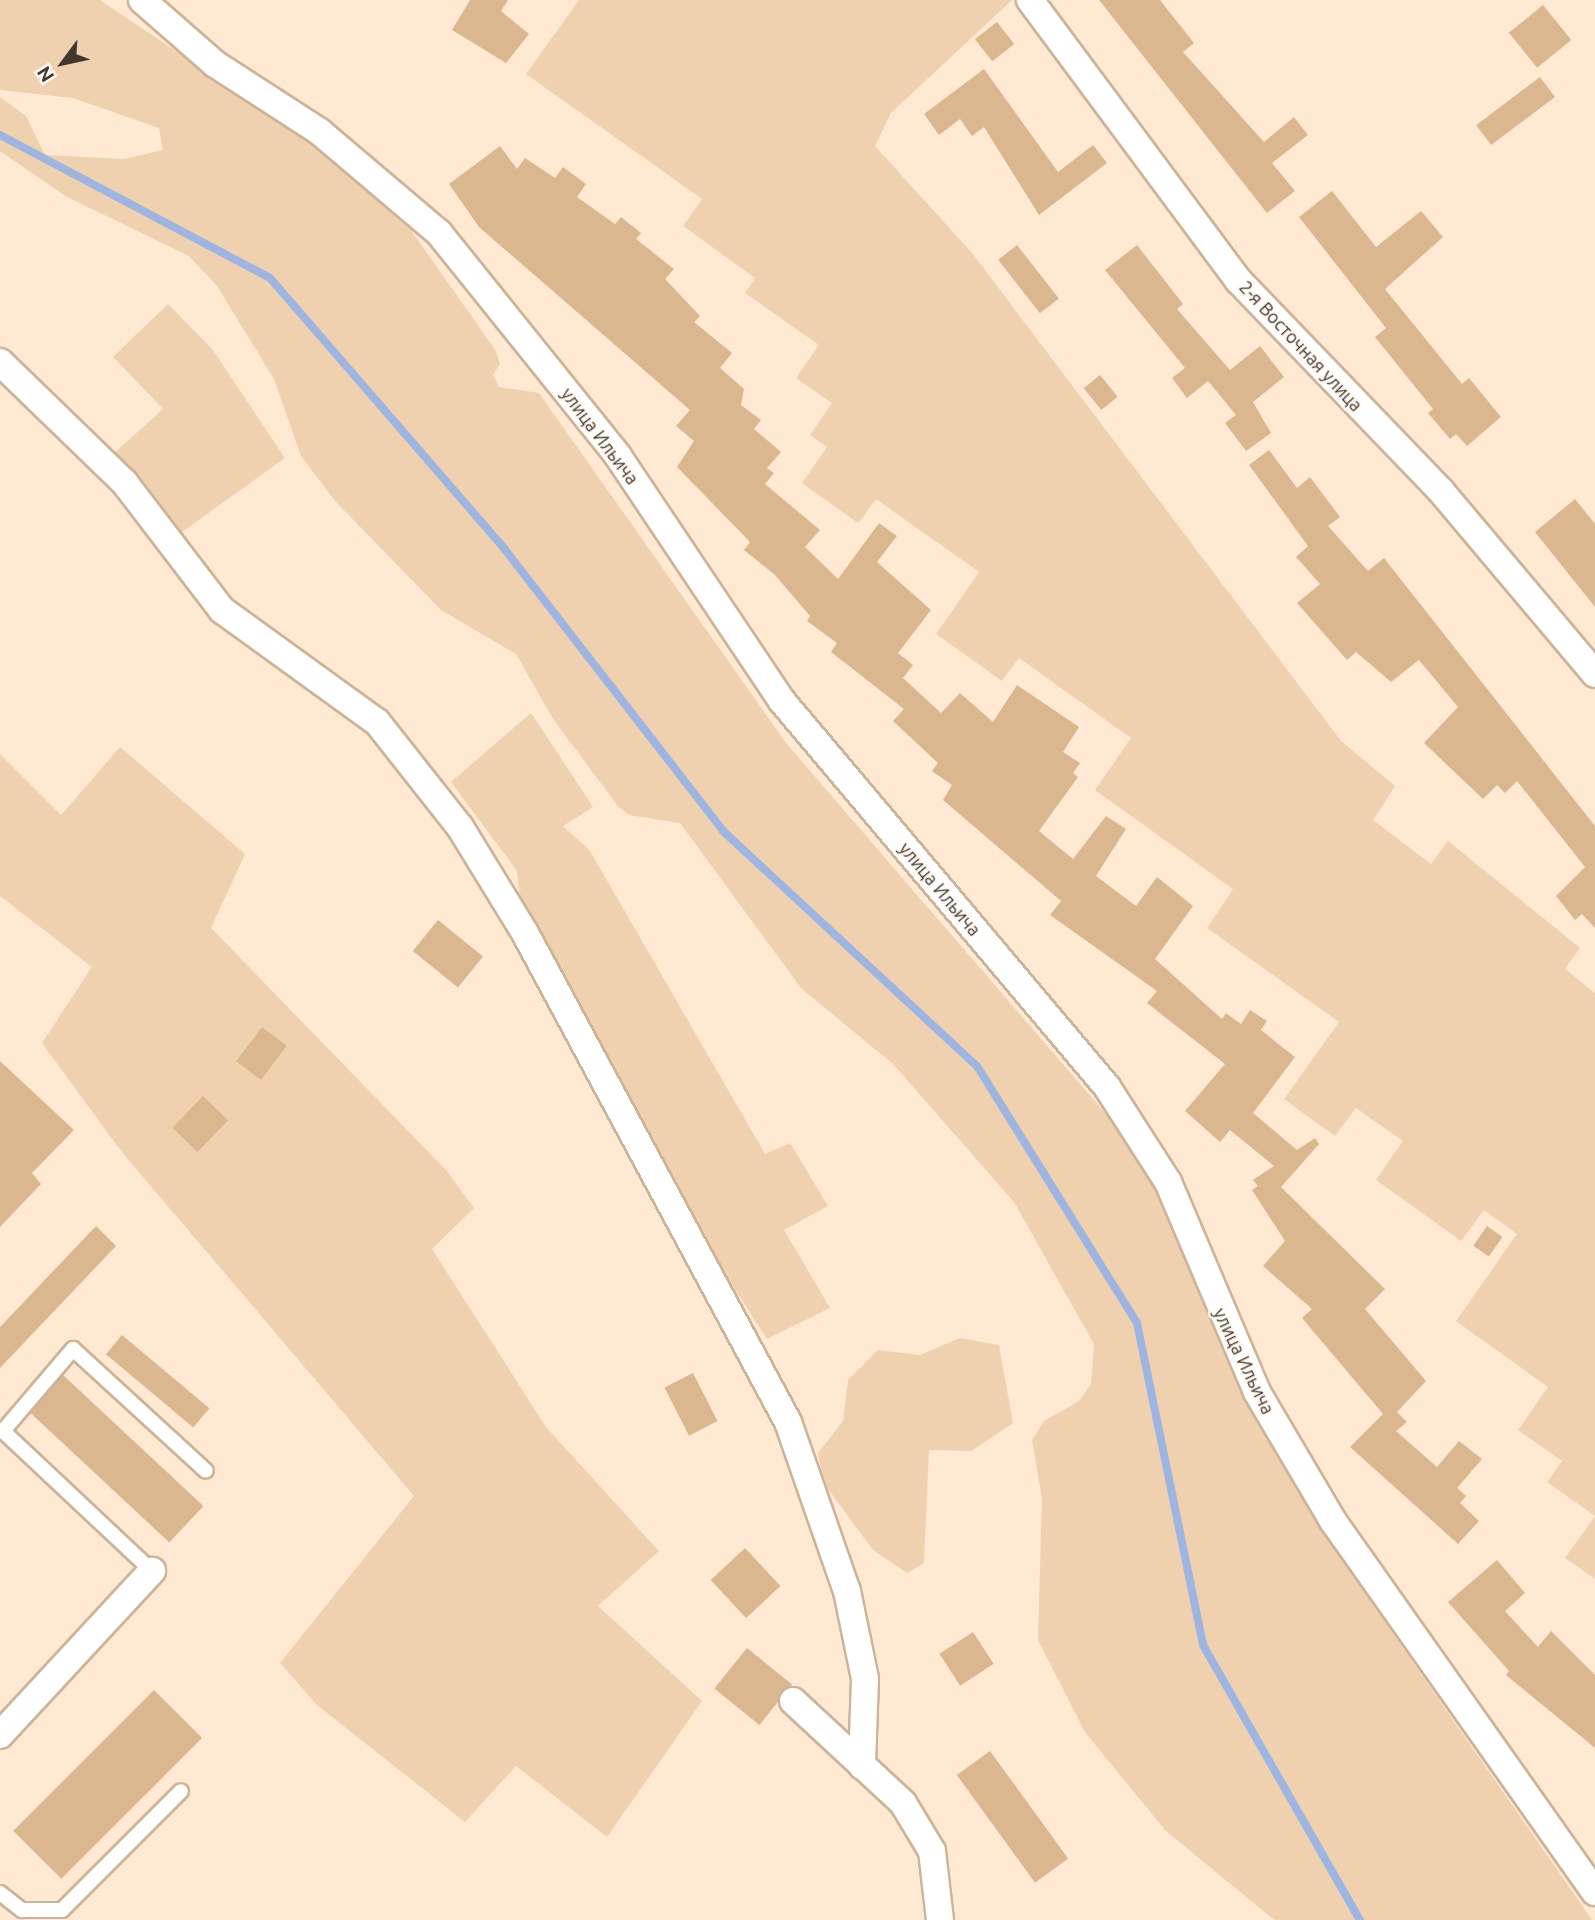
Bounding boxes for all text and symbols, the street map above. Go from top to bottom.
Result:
north arrow [28,28,98,98]
text: N [32,62,58,86]
street label: 2-я Восточная улица [1235,276,1367,416]
street label: улица Ильича [557,383,643,489]
street label: улица Ильича [895,838,985,940]
street label: улица Ильича [1209,1304,1279,1418]

